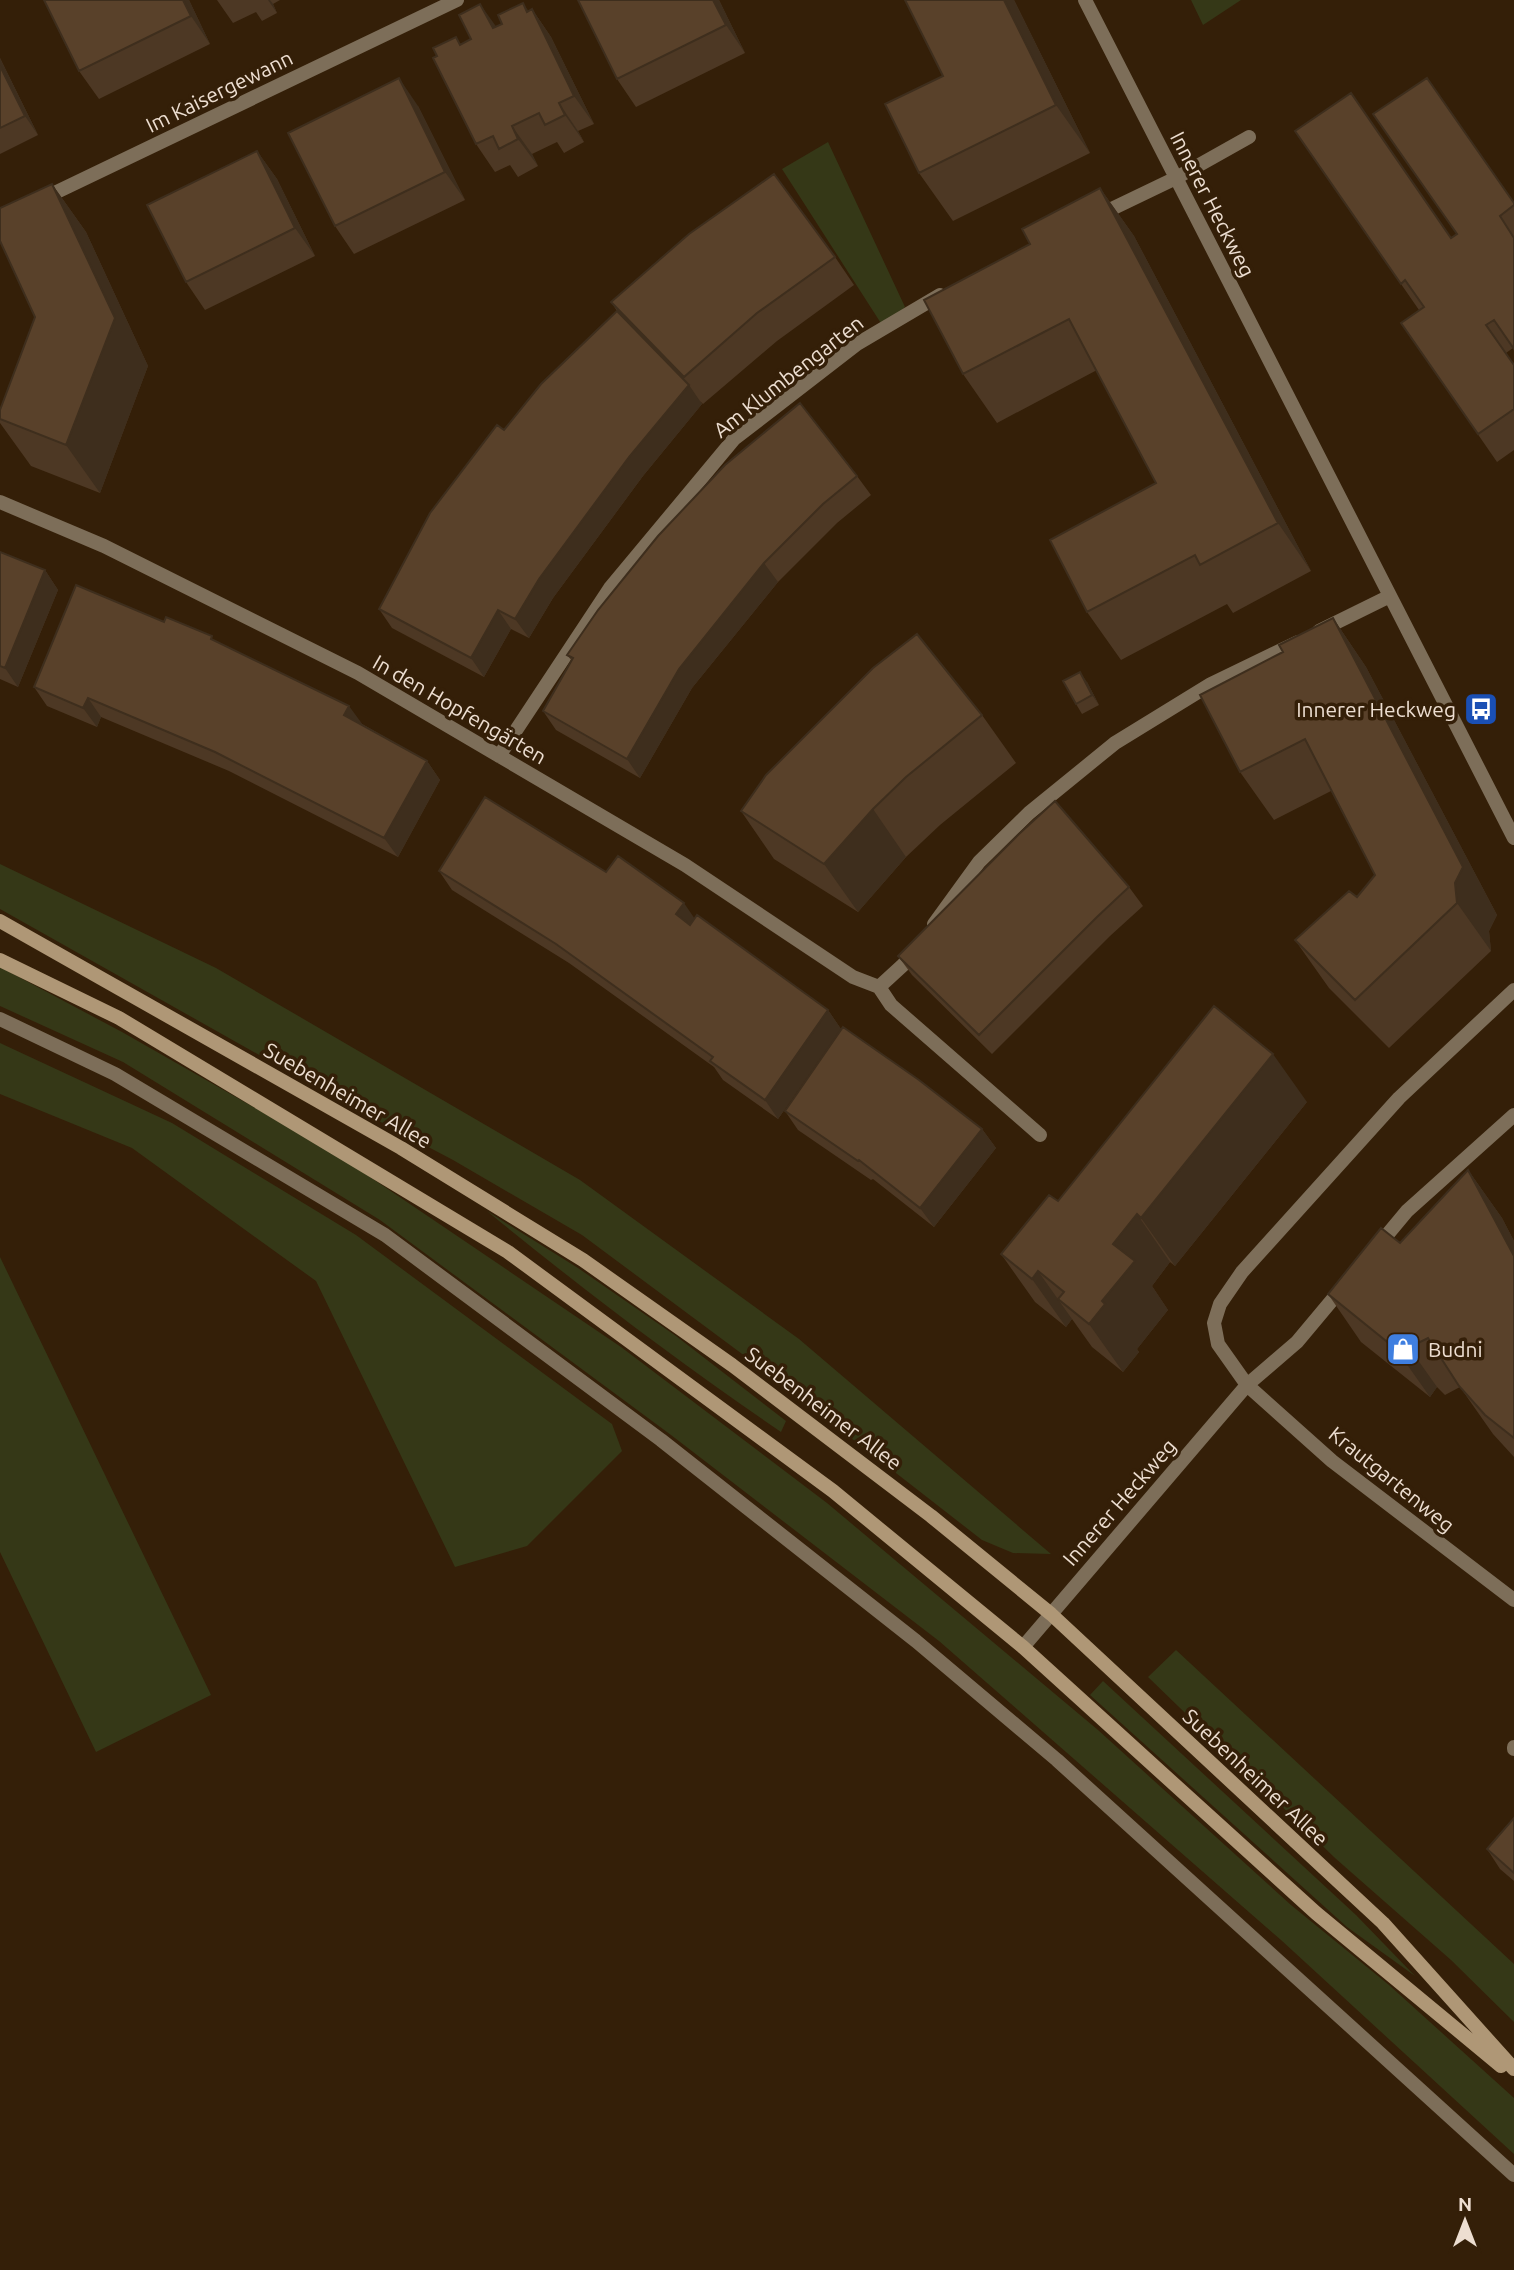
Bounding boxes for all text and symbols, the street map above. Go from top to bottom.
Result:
street label: Im Kaisergewann [142,45,296,137]
street label: Innerer Heckweg [1166,127,1260,281]
street label: Am Klumbengarten [708,310,868,442]
street label: In den Hopfengärten [369,650,551,768]
bus stop icon: Innerer Heckweg [1462,690,1500,728]
place label: Innerer Heckweg [1296,697,1456,721]
street label: Suebenheimer Allee [260,1037,436,1153]
shop icon: Budni [1384,1330,1422,1368]
place label: Budni [1428,1337,1483,1361]
street label: Suebenheimer Allee [741,1341,907,1475]
street label: Krautgartenweg [1325,1421,1459,1537]
street label: Innerer Heckweg [1058,1434,1180,1570]
street label: Suebenheimer Allee [1179,1704,1333,1850]
north arrow [1430,2186,1500,2256]
text: N [1458,2193,1472,2215]

